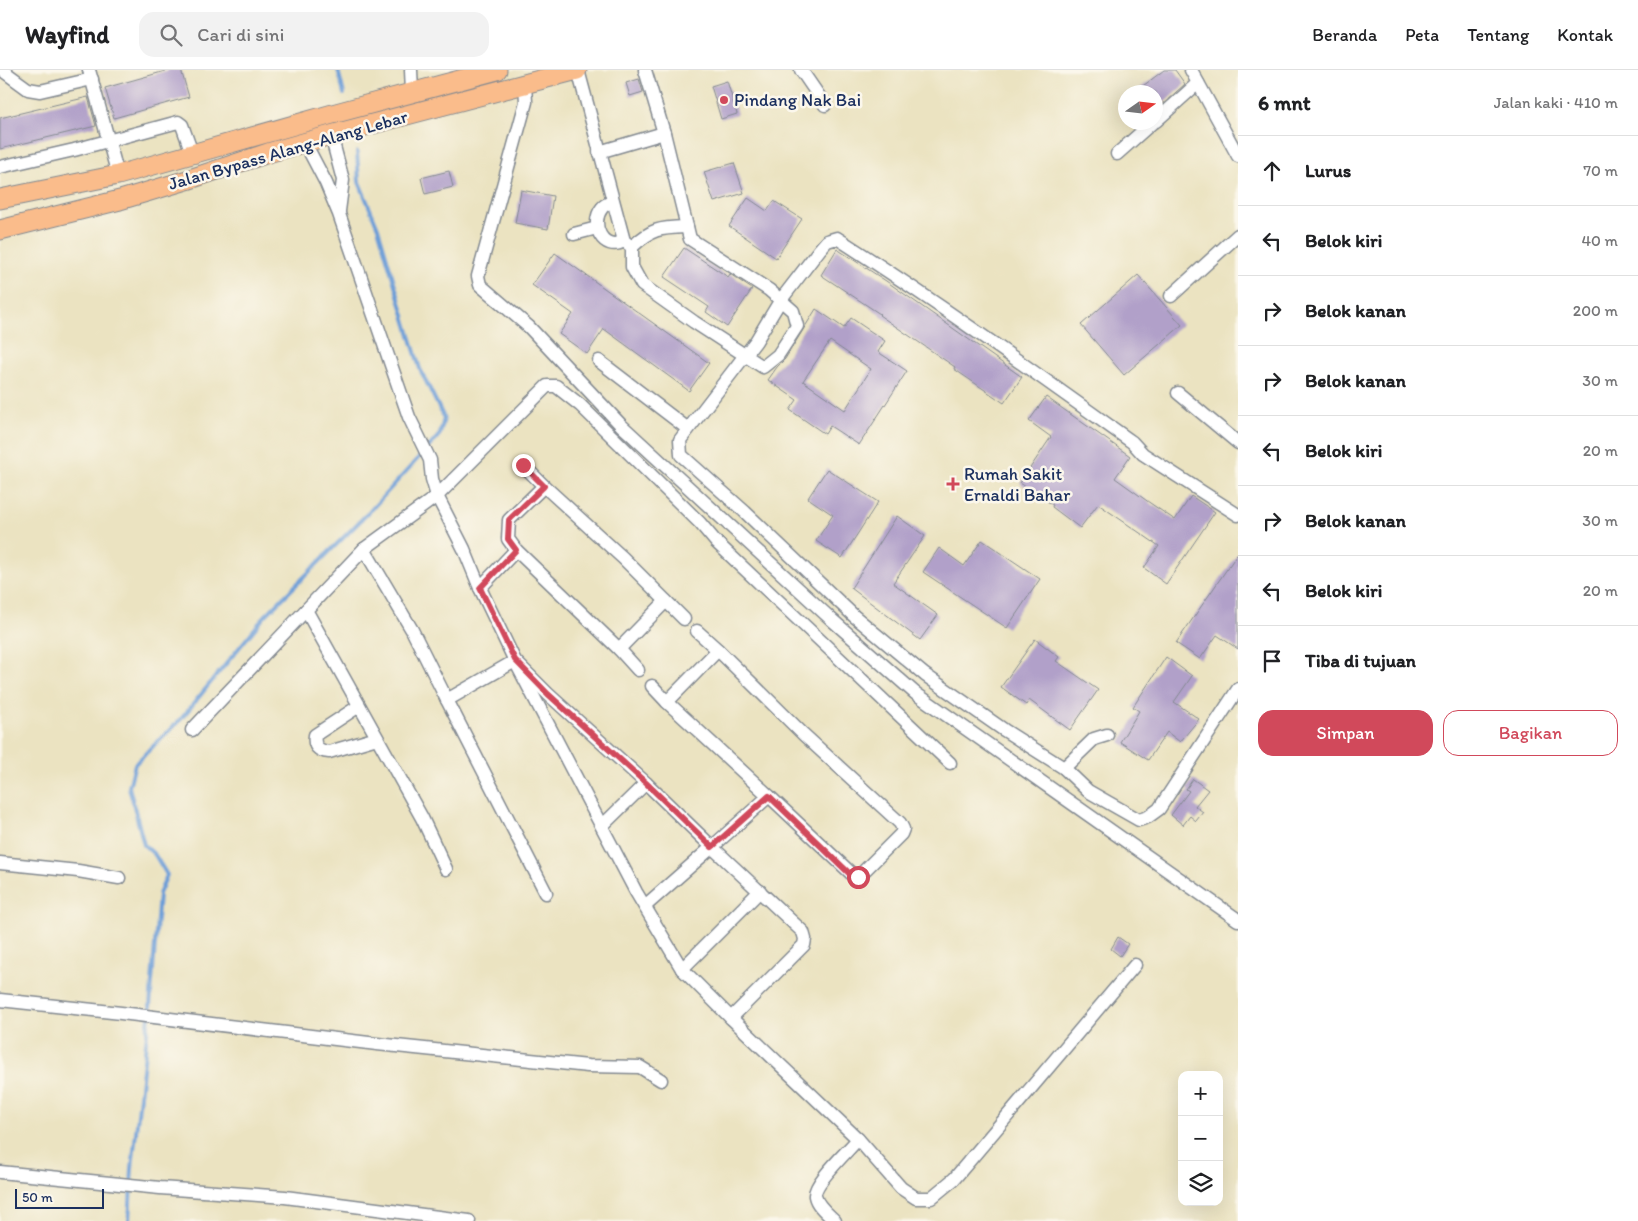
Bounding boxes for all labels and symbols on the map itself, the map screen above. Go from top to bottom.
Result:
north arrow [1118,85,1163,130]
place label: Pindang Nak Bai [734,89,861,111]
marker: Pindang Nak Bai [718,94,730,106]
street label: Jalan Bypass Alang-Alang Lebar [166,105,410,195]
route end [512,454,535,477]
place label: Rumah Sakit Ernaldi Bahar [964,463,1071,506]
marker: Rumah Sakit Ernaldi Bahar [946,477,960,491]
route start [847,866,870,889]
scale bar [15,1186,104,1209]

